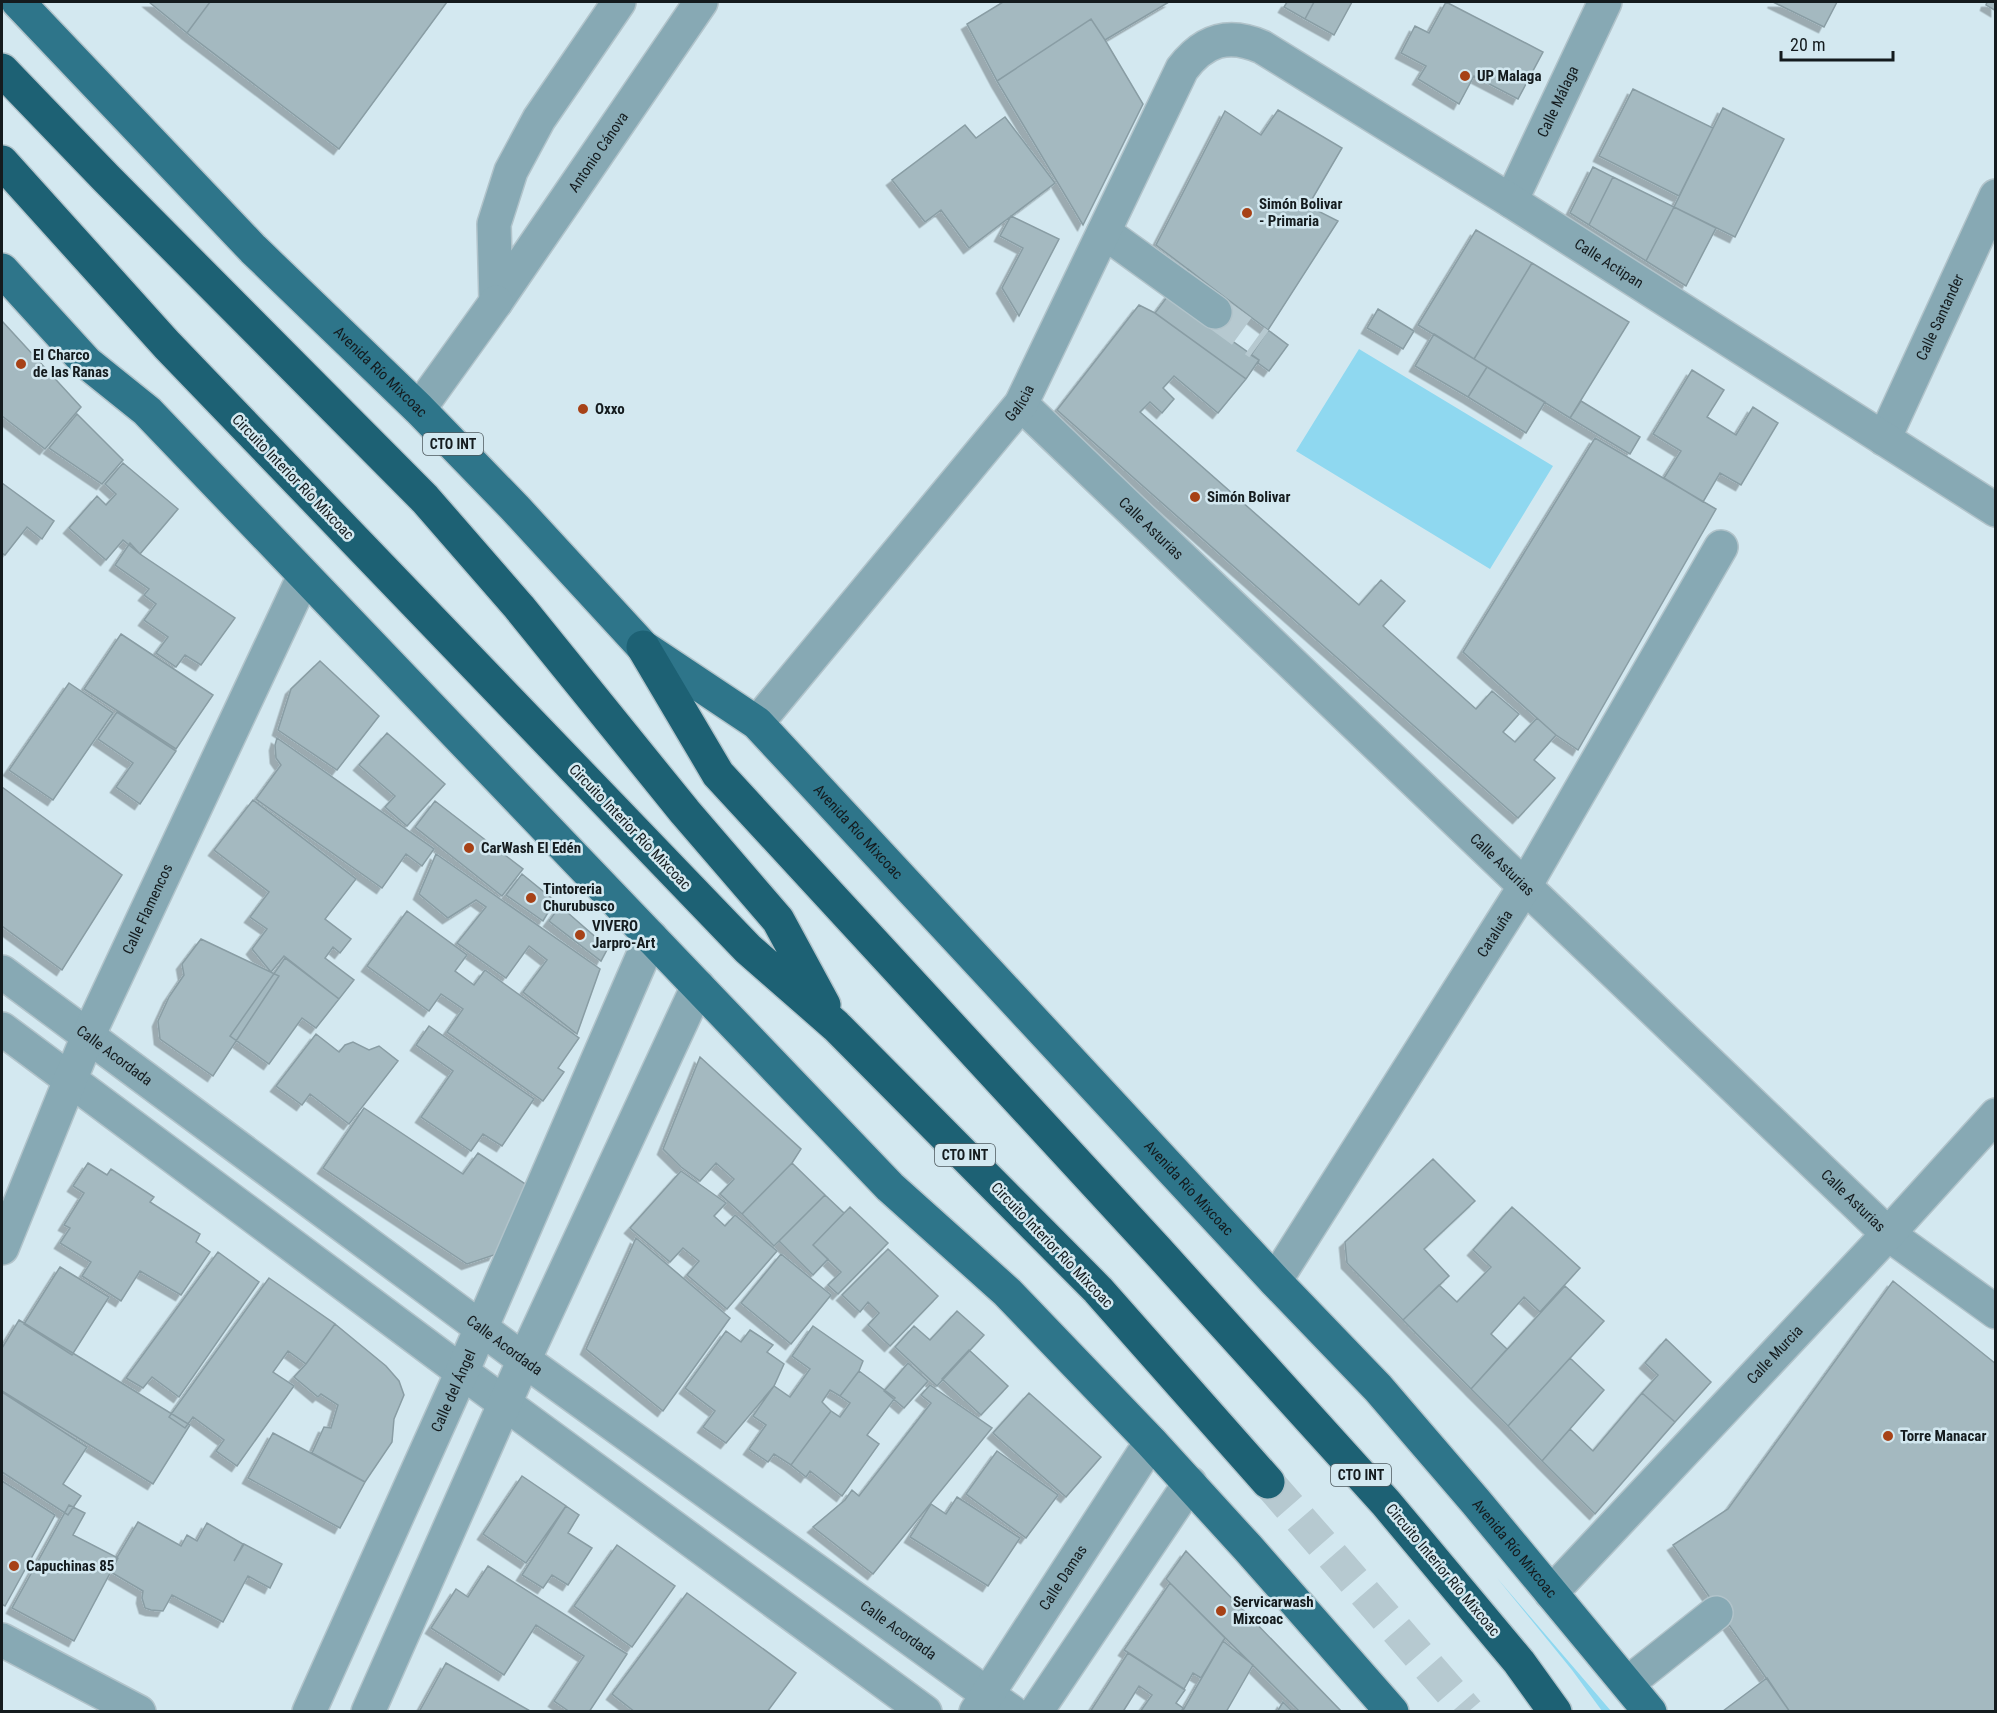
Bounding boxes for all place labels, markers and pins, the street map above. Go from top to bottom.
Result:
place label: UP Malaga [1477,67,1541,85]
marker: UP Malaga [1458,69,1472,83]
place label: Simón Bolivar - Primaria [1259,195,1342,230]
marker: Simón Bolivar - Primaria [1240,206,1254,220]
place label: El Charco de las Ranas [33,346,109,381]
marker: El Charco de las Ranas [14,357,28,371]
place label: Oxxo [595,400,625,418]
marker: Oxxo [576,402,590,416]
place label: Simón Bolivar [1207,488,1290,506]
marker: Simón Bolivar [1188,490,1202,504]
place label: CarWash El Edén [481,839,581,857]
marker: CarWash El Edén [462,841,476,855]
place label: Tintoreria Churubusco [543,880,615,915]
marker: Tintoreria Churubusco [524,891,538,905]
place label: VIVERO Jarpro-Art [592,917,656,952]
marker: VIVERO Jarpro-Art [573,928,587,942]
place label: Torre Manacar [1900,1427,1986,1445]
marker: Torre Manacar [1881,1429,1895,1443]
place label: Capuchinas 85 [26,1557,114,1575]
marker: Capuchinas 85 [7,1559,21,1573]
place label: Servicarwash Mixcoac [1233,1593,1314,1628]
marker: Servicarwash Mixcoac [1214,1604,1228,1618]

